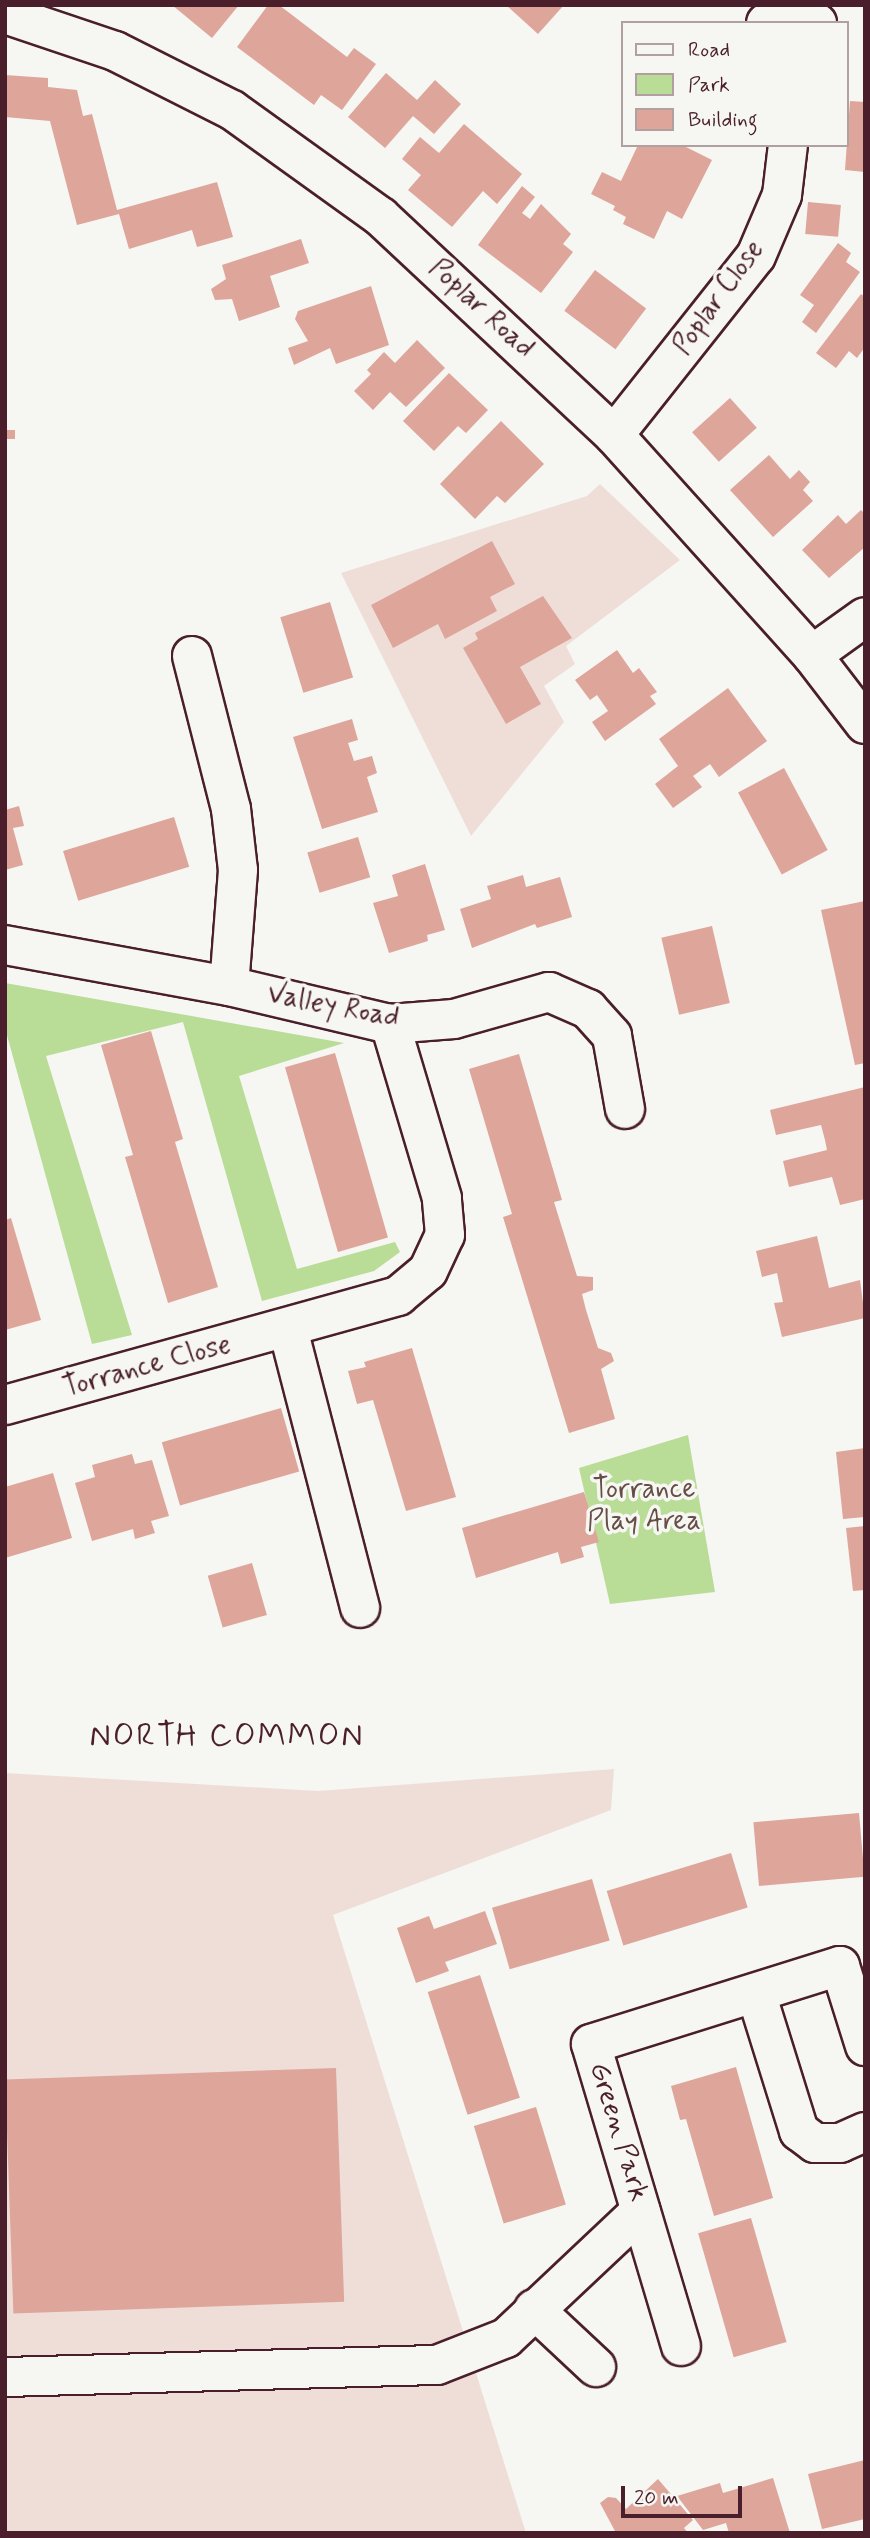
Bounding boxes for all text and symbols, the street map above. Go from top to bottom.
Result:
legend [622,21,849,147]
text: Road [688,36,730,64]
text: Park [688,71,730,99]
text: Building [688,106,758,134]
street label: Poplar Close [665,232,773,364]
street label: Poplar Road [421,252,541,366]
street label: Valley Road [264,978,402,1036]
street label: Torrance Close [59,1328,235,1406]
park label: Torrance Play Area [585,1473,703,1539]
district label: NORTH COMMON [90,1717,364,1755]
street label: Green Park [581,2060,655,2204]
scale bar [625,2472,746,2516]
text: 20 m [634,2484,679,2512]

